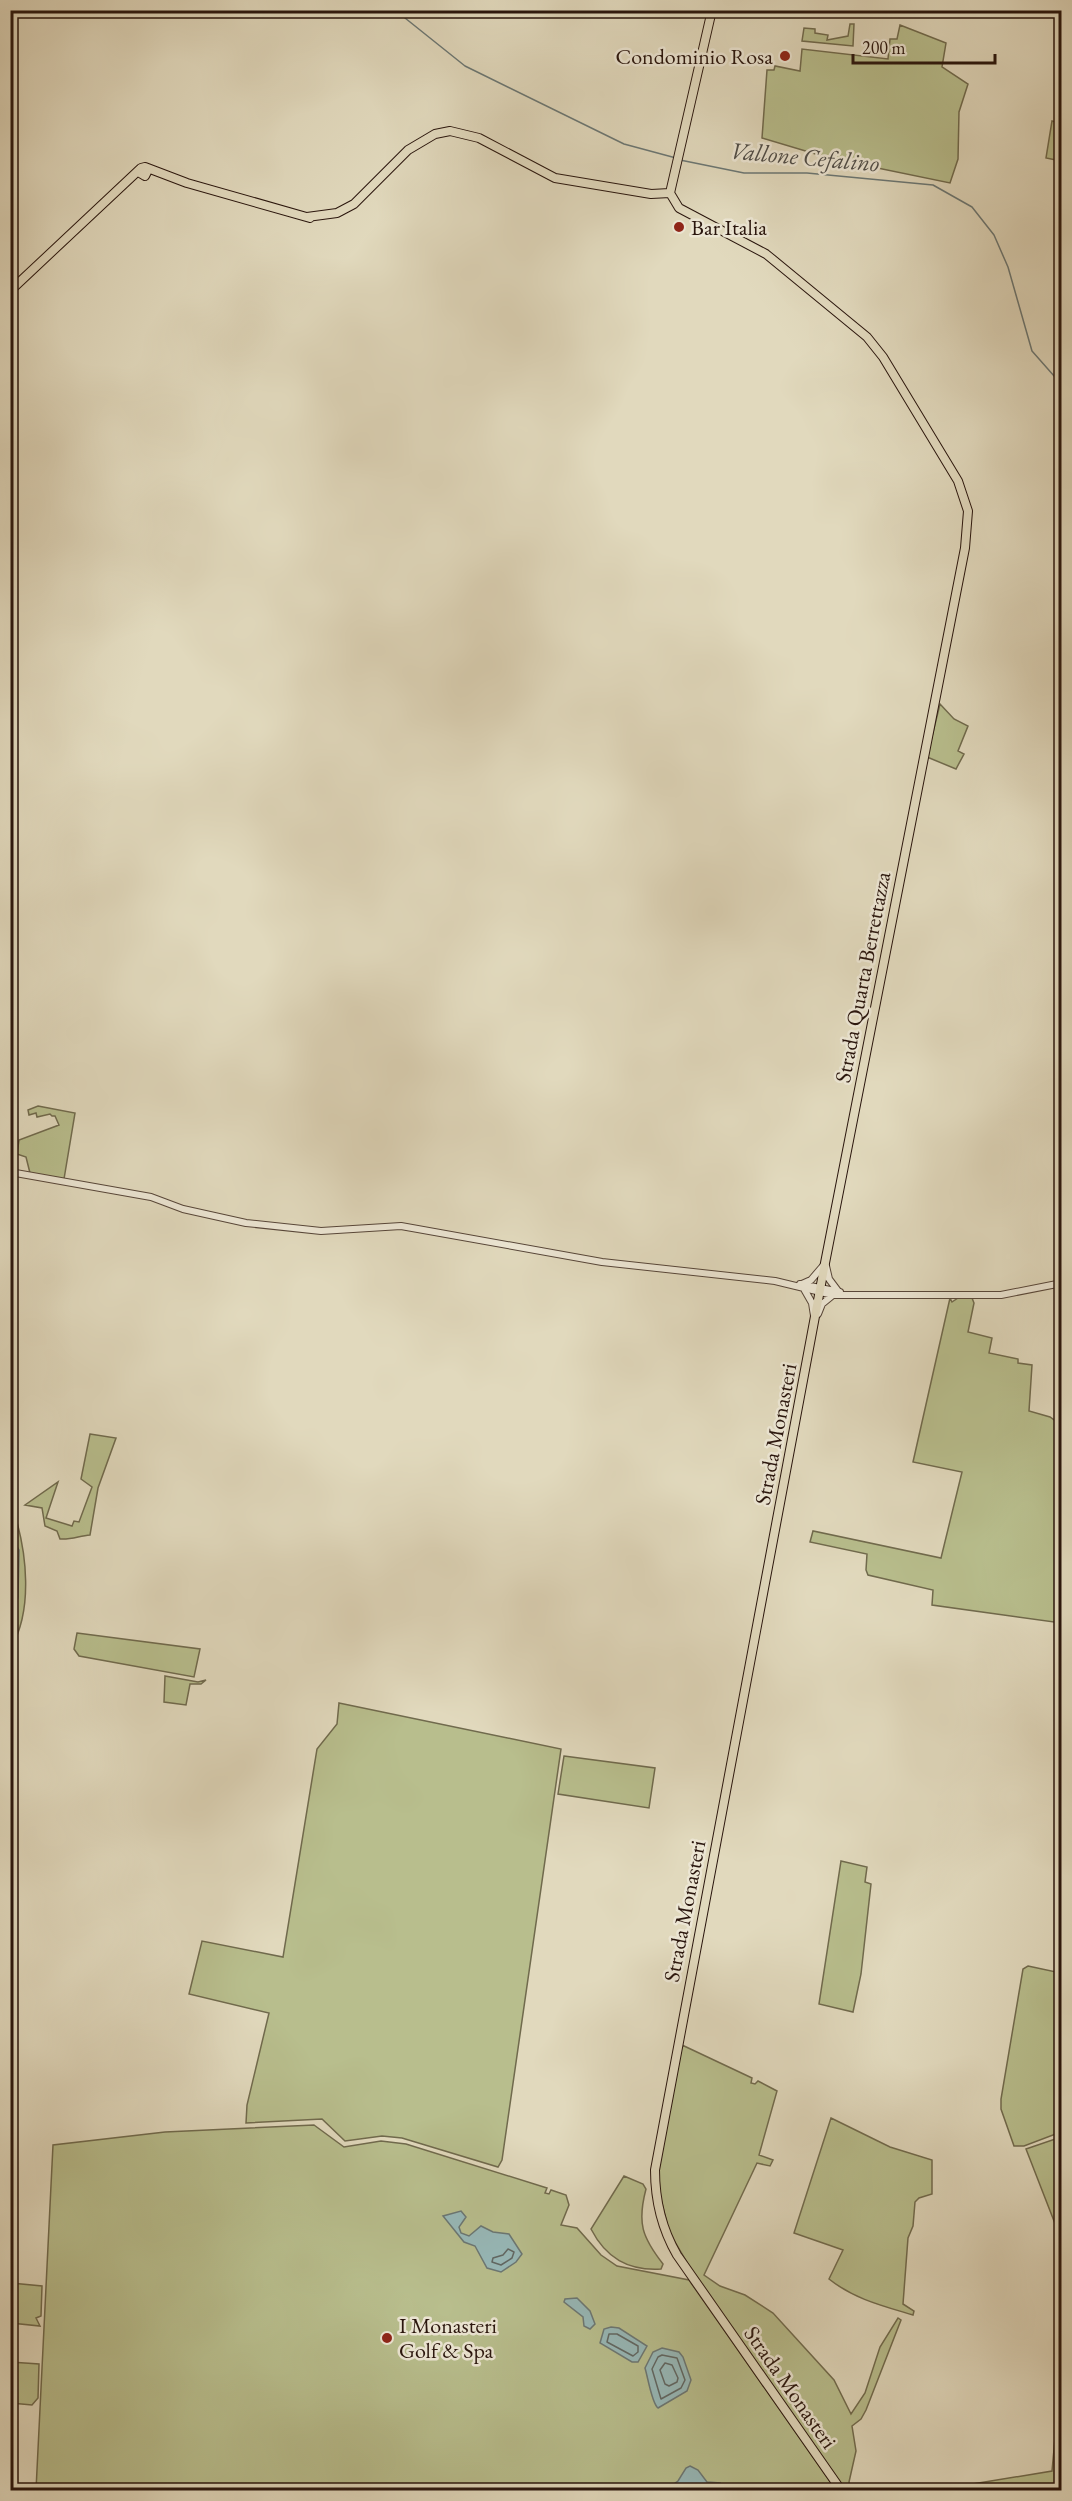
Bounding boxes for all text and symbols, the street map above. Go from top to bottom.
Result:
scale bar [853,27,996,65]
text: 200 m [862,36,906,59]
place label: Condominio Rosa [616,42,773,71]
marker: Condominio Rosa [778,49,792,63]
water label: Vallone Cefalino [729,135,881,178]
place label: Bar Italia [691,213,767,242]
marker: Bar Italia [672,220,686,234]
street label: Strada Quarta Berrettazza [828,869,897,1085]
street label: Strada Monasteri [748,1361,803,1507]
street label: Strada Monasteri [657,1838,712,1984]
place label: I Monasteri Golf & Spa [399,2311,497,2365]
street label: Strada Monasteri [738,2320,844,2454]
marker: I Monasteri Golf & Spa [380,2331,394,2345]

